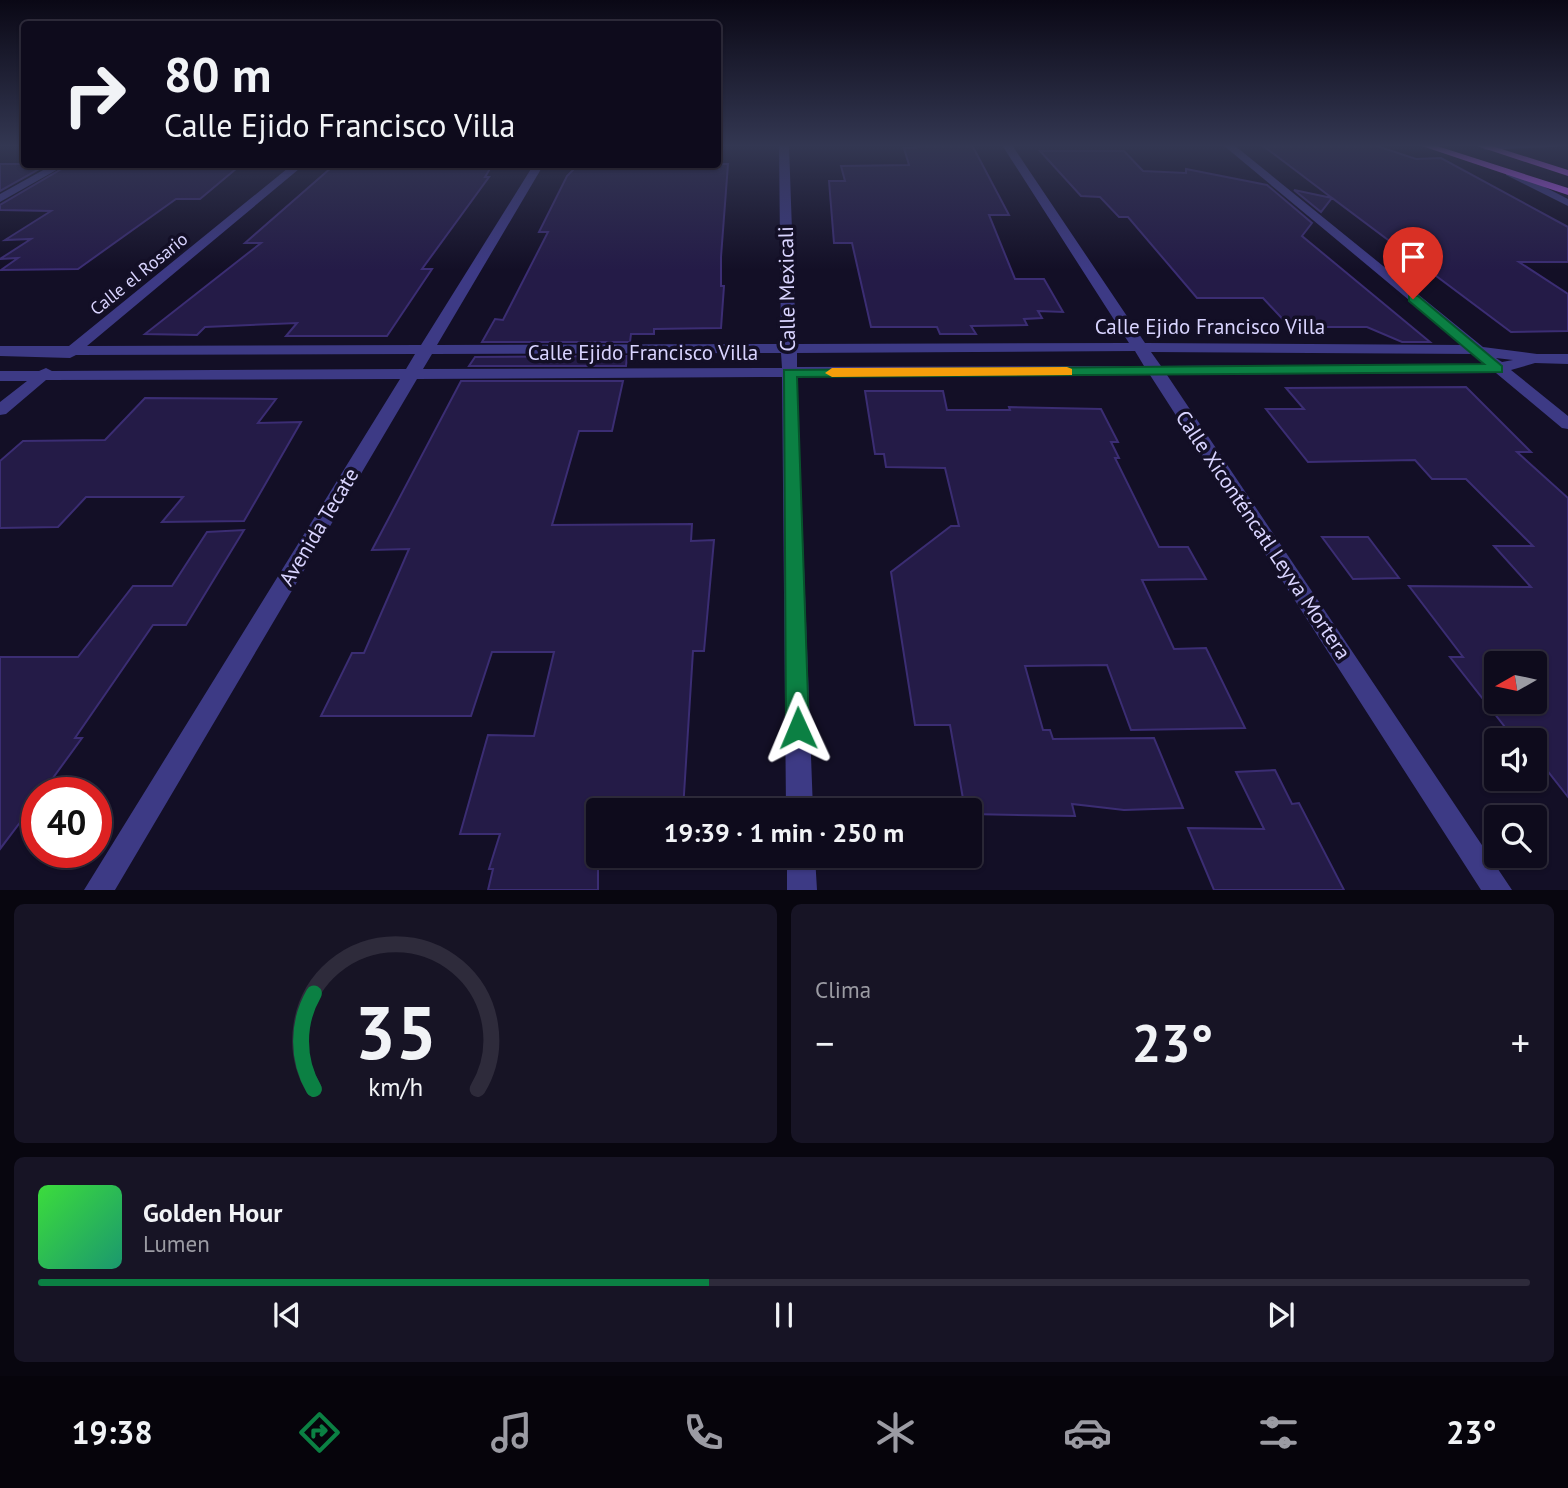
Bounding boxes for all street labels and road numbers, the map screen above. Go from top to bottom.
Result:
street label: Calle Mexicali [772,226,801,352]
street label: Calle el Rosario [85,227,192,320]
street label: Calle Ejido Francisco Villa [1095,313,1325,340]
street label: Calle Ejido Francisco Villa [528,339,758,366]
street label: Calle Xiconténcatl Leyva Mortera [1170,405,1357,664]
street label: Avenida Tecate [273,463,364,591]

